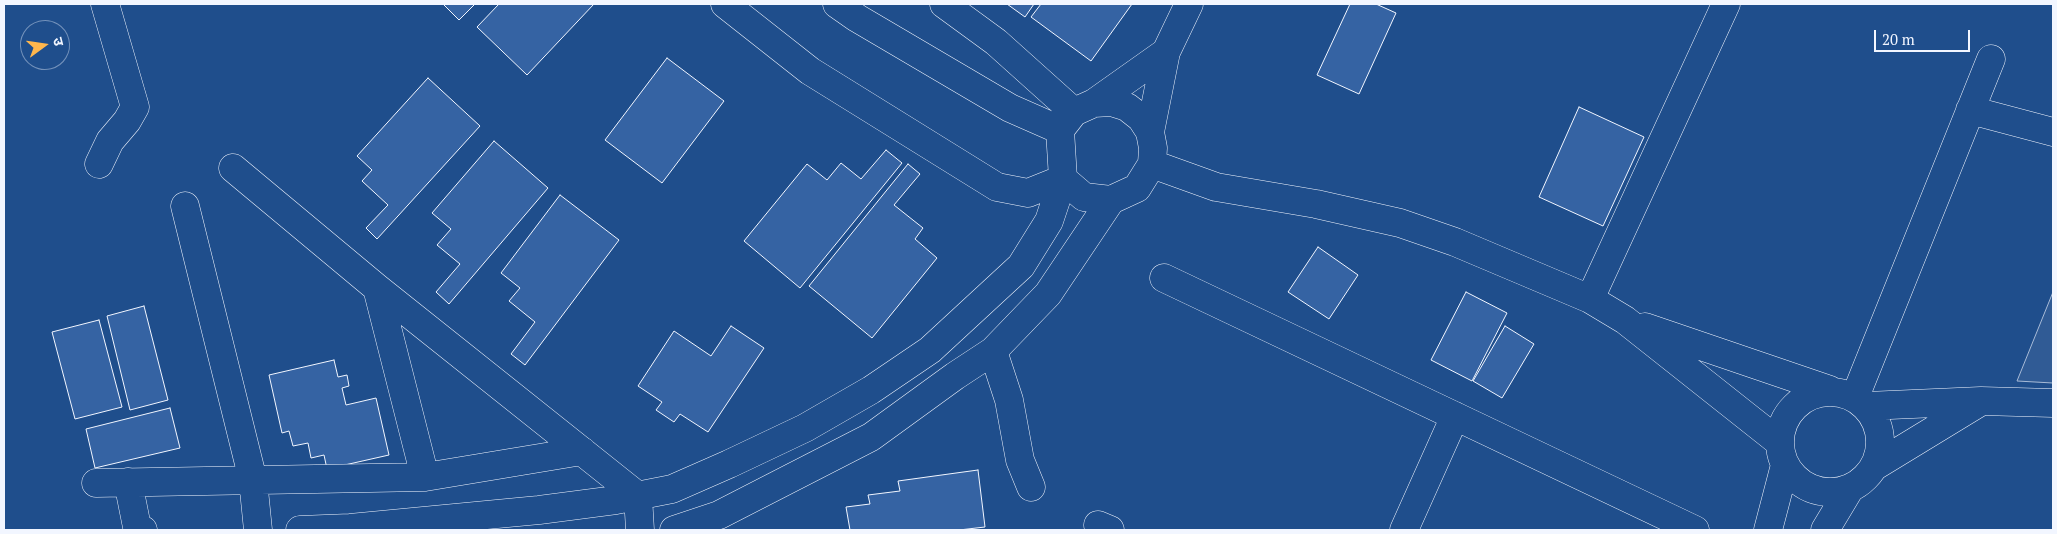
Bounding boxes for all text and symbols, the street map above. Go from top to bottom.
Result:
north arrow [20,20,70,70]
scale bar [1877,20,1973,52]
text: 20 m [1882,29,1915,49]
text: उ [49,35,69,48]

